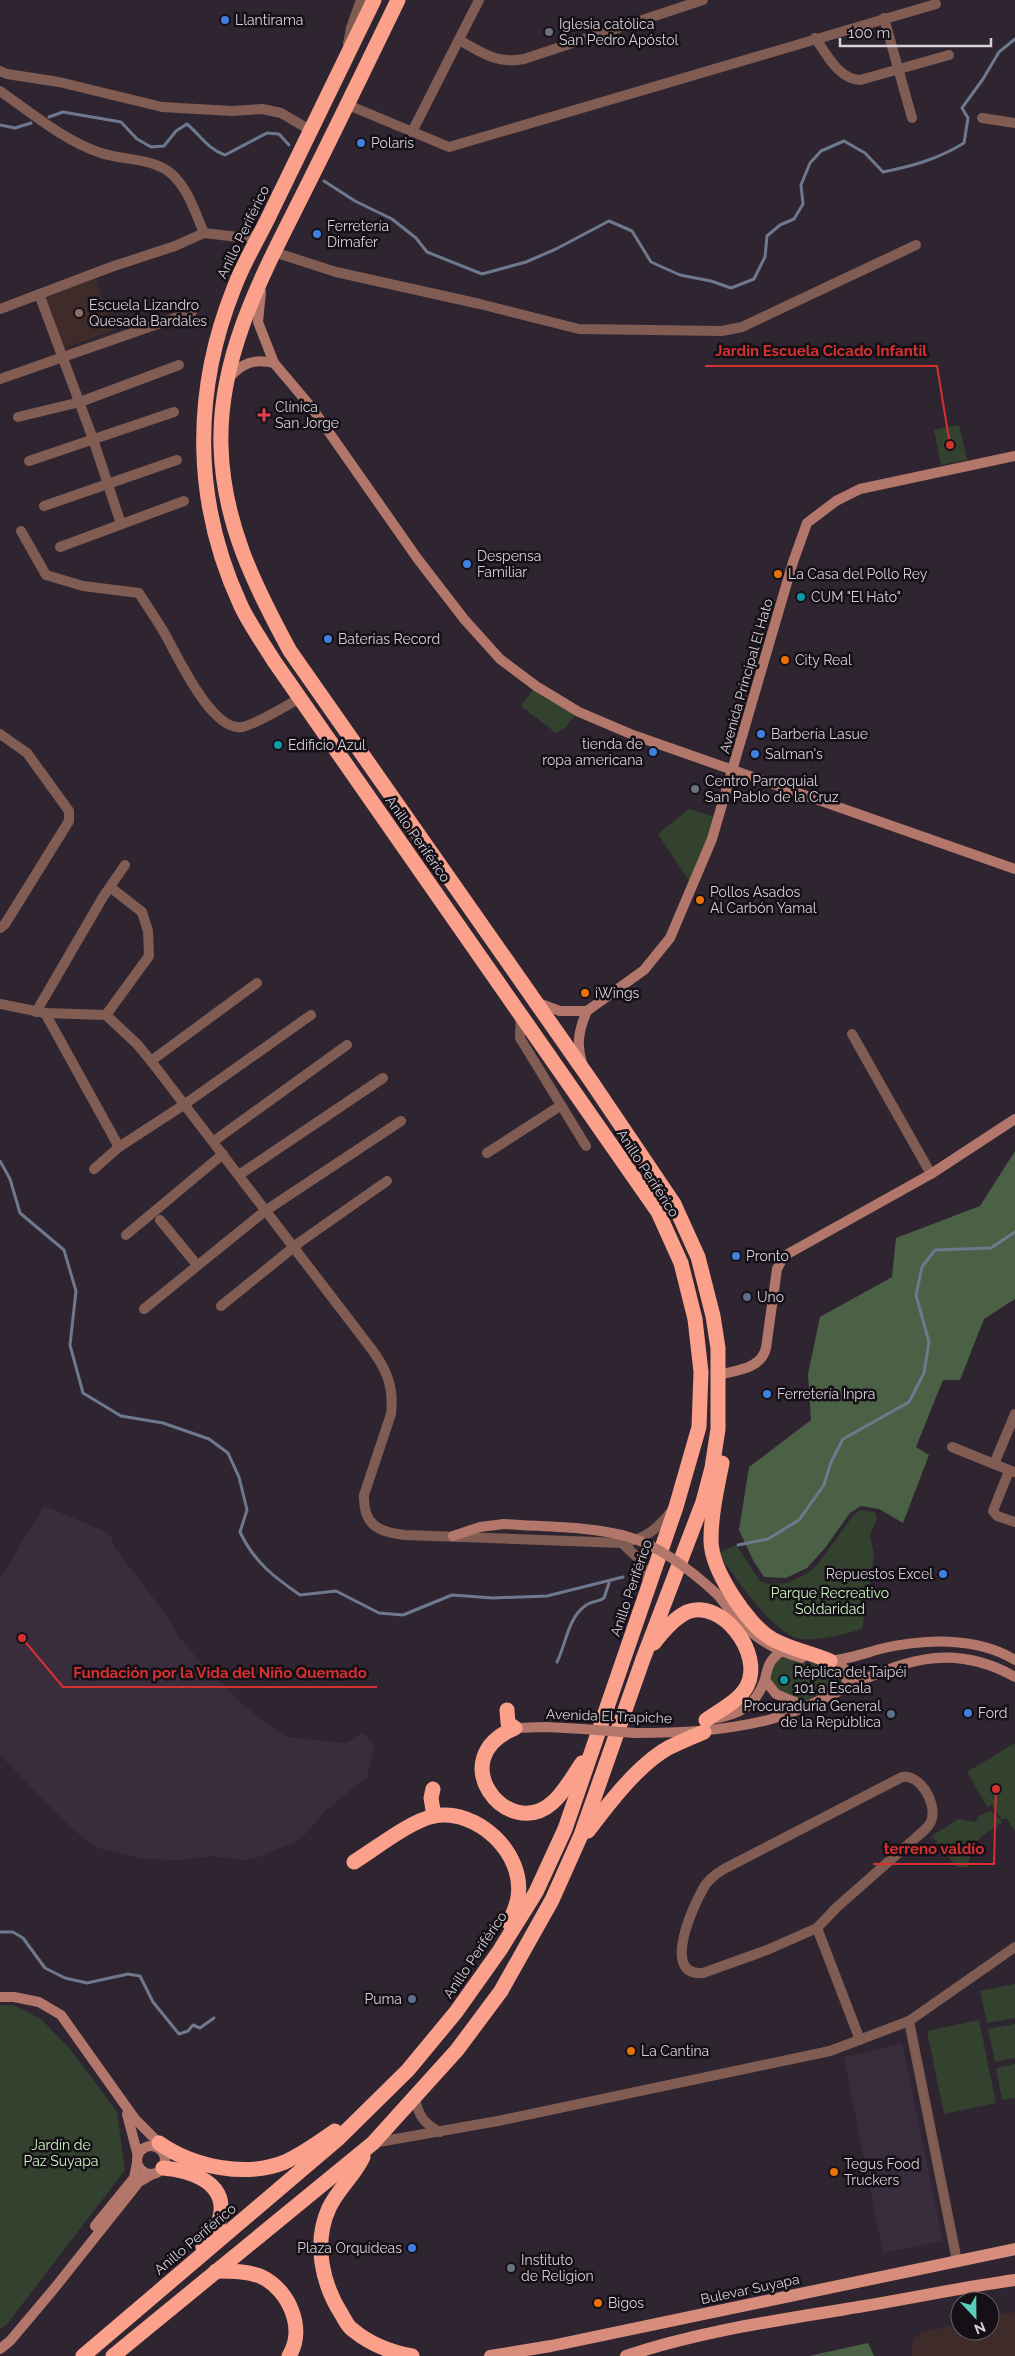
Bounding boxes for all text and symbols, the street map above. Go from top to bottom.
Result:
place label: Llantirama [235,12,303,28]
marker: Llantirama [219,14,231,26]
scale bar [840,15,991,47]
place label: Iglesia católica San Pedro Apóstol [559,16,679,48]
text: 100 m [848,24,890,42]
marker: Iglesia católica San Pedro Apóstol [543,26,555,38]
place label: Polaris [371,135,414,151]
marker: Polaris [355,137,367,149]
street label: Anillo Periférico [214,183,272,281]
place label: Ferretería Dimafer [327,218,389,250]
marker: Ferretería Dimafer [311,228,323,240]
place label: Escuela Lizandro Quesada Bardales [89,297,207,329]
marker: Escuela Lizandro Quesada Bardales [73,307,85,319]
callout: Jardin Escuela Cicado Infantil [705,336,937,366]
text: Jardin Escuela Cicado Infantil [715,342,927,360]
place label: Clínica San Jorge [275,399,339,431]
marker: Clínica San Jorge [257,408,271,422]
place label: Despensa Familiar [477,548,541,580]
marker: Despensa Familiar [461,558,473,570]
place label: La Casa del Pollo Rey [788,566,928,582]
marker: La Casa del Pollo Rey [772,568,784,580]
place label: CUM "El Hato" [811,589,901,605]
marker: CUM "El Hato" [795,591,807,603]
street label: Avenida Principal El Hato [716,597,776,755]
place label: Baterias Record [338,631,440,647]
marker: Baterias Record [322,633,334,645]
place label: City Real [795,652,852,668]
marker: City Real [779,654,791,666]
place label: Barbería Lasue [771,726,868,742]
marker: Barbería Lasue [755,728,767,740]
place label: tienda de ropa americana [542,736,643,768]
place label: Edificio Azul [288,737,366,753]
marker: Edificio Azul [272,739,284,751]
marker: tienda de ropa americana [647,746,659,758]
place label: Salman's [765,746,823,762]
marker: Salman's [749,748,761,760]
place label: Centro Parroquial San Pablo de la Cruz [705,773,839,805]
marker: Centro Parroquial San Pablo de la Cruz [689,783,701,795]
street label: Anillo Periférico [382,793,454,885]
place label: Pollos Asados Al Carbón Yamal [710,884,817,916]
marker: Pollos Asados Al Carbón Yamal [694,894,706,906]
place label: iWings [595,985,640,1001]
marker: iWings [579,987,591,999]
street label: Anillo Periférico [614,1126,682,1220]
place label: Pronto [746,1248,789,1264]
marker: Pronto [730,1250,742,1262]
place label: Uno [757,1289,784,1305]
marker: Uno [741,1291,753,1303]
place label: Ferretería Inpra [777,1386,876,1402]
marker: Ferretería Inpra [761,1388,773,1400]
street label: Anillo Periférico [607,1537,655,1639]
place label: Repuestos Excel [826,1566,933,1582]
marker: Repuestos Excel [937,1568,949,1580]
park label: Parque Recreativo Soldaridad [771,1585,889,1617]
callout: Fundación por la Vida del Niño Quemado [63,1657,377,1687]
text: Fundación por la Vida del Niño Quemado [73,1664,367,1682]
place label: Réplica del Taipéi 101 a Escala [794,1664,907,1696]
marker: Réplica del Taipéi 101 a Escala [778,1674,790,1686]
place label: Procuraduría General de la República [744,1698,881,1730]
place label: Ford [978,1705,1008,1721]
street label: Avenida El Trapiche [546,1706,672,1726]
marker: Ford [962,1707,974,1719]
marker: Procuraduría General de la República [885,1708,897,1720]
callout: terreno valdío [873,1834,994,1864]
text: terreno valdío [884,1840,984,1858]
street label: Anillo Periférico [440,1908,510,2002]
place label: Puma [364,1991,402,2007]
marker: Puma [406,1993,418,2005]
place label: La Cantina [641,2043,709,2059]
marker: La Cantina [625,2045,637,2057]
park label: Jardín de Paz Suyapa [24,2137,98,2169]
place label: Tegus Food Truckers [844,2156,920,2188]
marker: Tegus Food Truckers [828,2166,840,2178]
street label: Anillo Periférico [151,2200,239,2278]
place label: Plaza Orquídeas [297,2240,402,2256]
marker: Plaza Orquídeas [406,2242,418,2254]
place label: Instituto de Religion [521,2252,594,2284]
marker: Instituto de Religion [505,2262,517,2274]
street label: Bulevar Suyapa [699,2271,801,2307]
north arrow [950,2291,1000,2341]
place label: Bigos [608,2295,644,2311]
marker: Bigos [592,2297,604,2309]
text: N [972,2319,988,2337]

